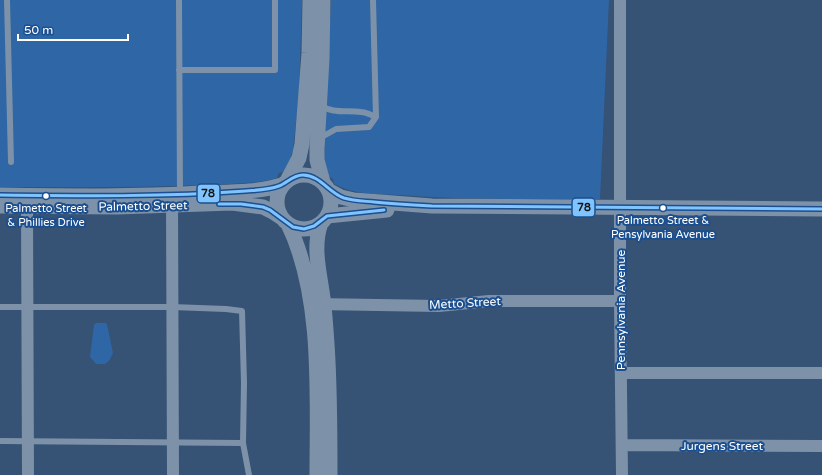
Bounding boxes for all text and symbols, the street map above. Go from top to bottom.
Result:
scale bar [18,16,128,42]
text: 50 m [24,23,53,37]
line badge: 78 [197,184,220,203]
text: 78 [201,187,215,200]
marker: Palmetto Street & Phillies Drive [41,191,51,201]
street label: Palmetto Street [98,198,188,214]
line badge: 78 [572,198,595,217]
text: 78 [577,201,591,214]
place label: Palmetto Street & Phillies Drive [5,202,87,229]
marker: Palmetto Street & Pensylvania Avenue [658,203,668,213]
place label: Palmetto Street & Pensylvania Avenue [611,214,715,241]
street label: Pennsylvania Avenue [614,250,628,370]
street label: Metto Street [429,294,502,312]
street label: Jurgens Street [681,439,763,453]

